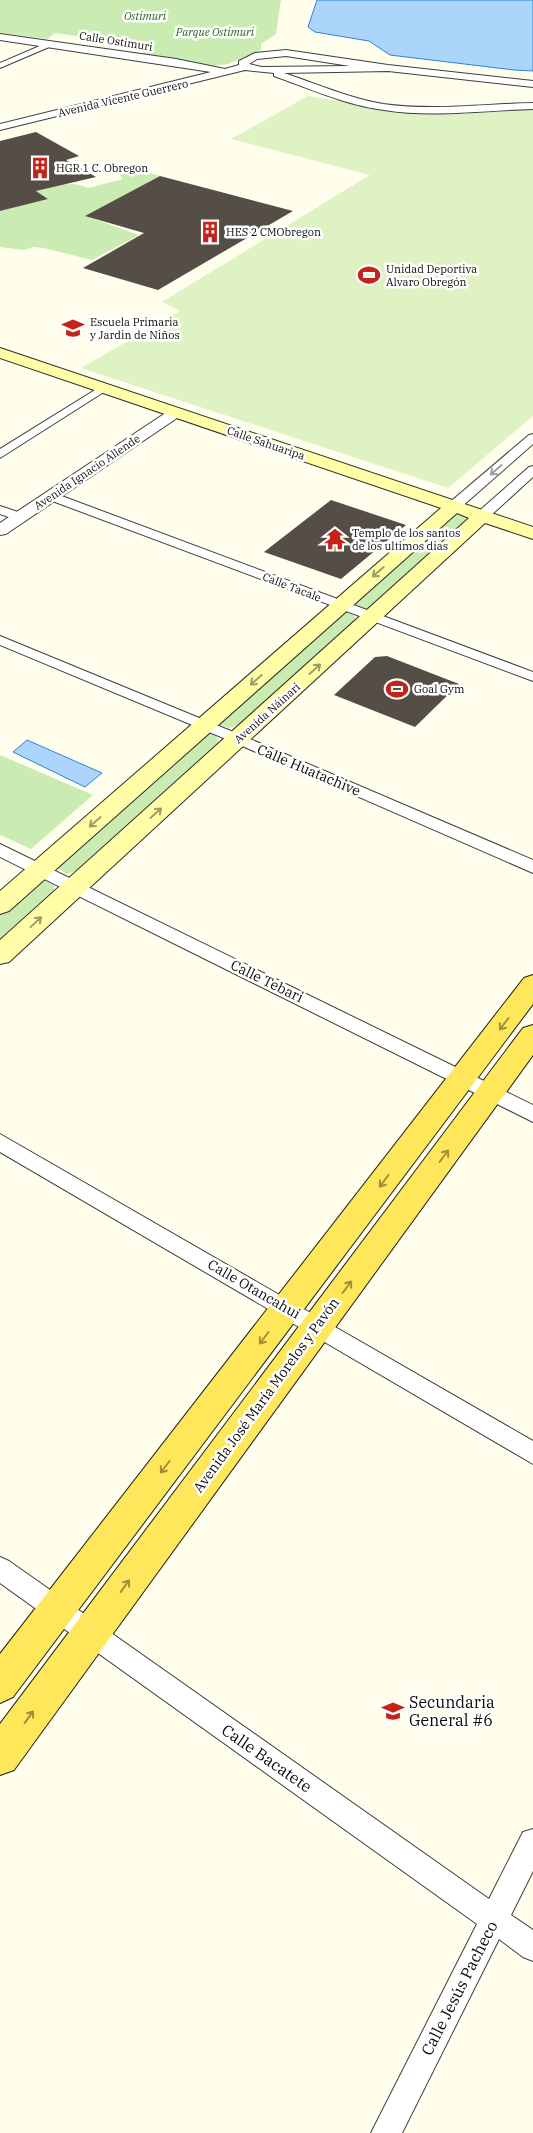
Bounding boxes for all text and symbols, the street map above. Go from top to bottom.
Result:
park label: Ostimuri [124,9,167,23]
park label: Parque Ostimuri [175,25,255,39]
street label: Calle Ostimuri [78,28,154,54]
street label: Avenida Vicente Guerrero [56,76,190,120]
building icon: HGR 1 C. Obregon [27,155,53,181]
place label: HGR 1 C. Obregon [56,161,148,175]
building icon: HES 2 CMObregon [197,219,223,245]
place label: HES 2 CMObregon [226,225,321,239]
sports icon: Unidad Deportiva Alvaro Obregón [356,262,382,288]
place label: Unidad Deportiva Alvaro Obregón [386,262,477,289]
school or university icon: Escuela Primaria y Jardin de Niños [60,315,86,341]
place label: Escuela Primaria y Jardin de Niños [90,315,180,342]
street label: Calle Sahuaripa [225,423,307,463]
street label: Avenida Ignacio Allende [31,431,143,513]
one-way arrow [490,465,503,476]
temple icon: Templo de los santos de los ultimos dias [322,526,348,552]
place label: Templo de los santos de los ultimos dias [352,526,460,553]
one-way arrow [372,567,385,578]
street label: Calle Tacale [261,569,323,605]
one-way arrow [309,663,322,674]
one-way arrow [249,674,262,685]
sports icon: Goal Gym [384,676,410,702]
street label: Avenida Náinari [231,679,303,746]
place label: Goal Gym [414,682,465,696]
street label: Calle Huatachive [255,740,363,800]
one-way arrow [150,807,163,819]
one-way arrow [88,816,101,828]
one-way arrow [29,917,42,928]
street label: Calle Tebari [228,956,306,1006]
one-way arrow [498,1017,509,1030]
one-way arrow [438,1150,449,1163]
one-way arrow [379,1174,389,1188]
street label: Calle Otancahui [204,1255,304,1323]
one-way arrow [342,1280,352,1294]
street label: Avenida José María Morelos y Pavón [189,1294,343,1496]
one-way arrow [259,1331,269,1345]
one-way arrow [160,1460,171,1473]
one-way arrow [120,1580,131,1593]
place label: Secundaria General #6 [409,1692,495,1730]
school or university icon: Secundaria General #6 [380,1698,406,1724]
one-way arrow [24,1710,34,1724]
street label: Calle Bacatete [218,1720,316,1796]
street label: Calle Jesús Pacheco [416,1917,502,2059]

